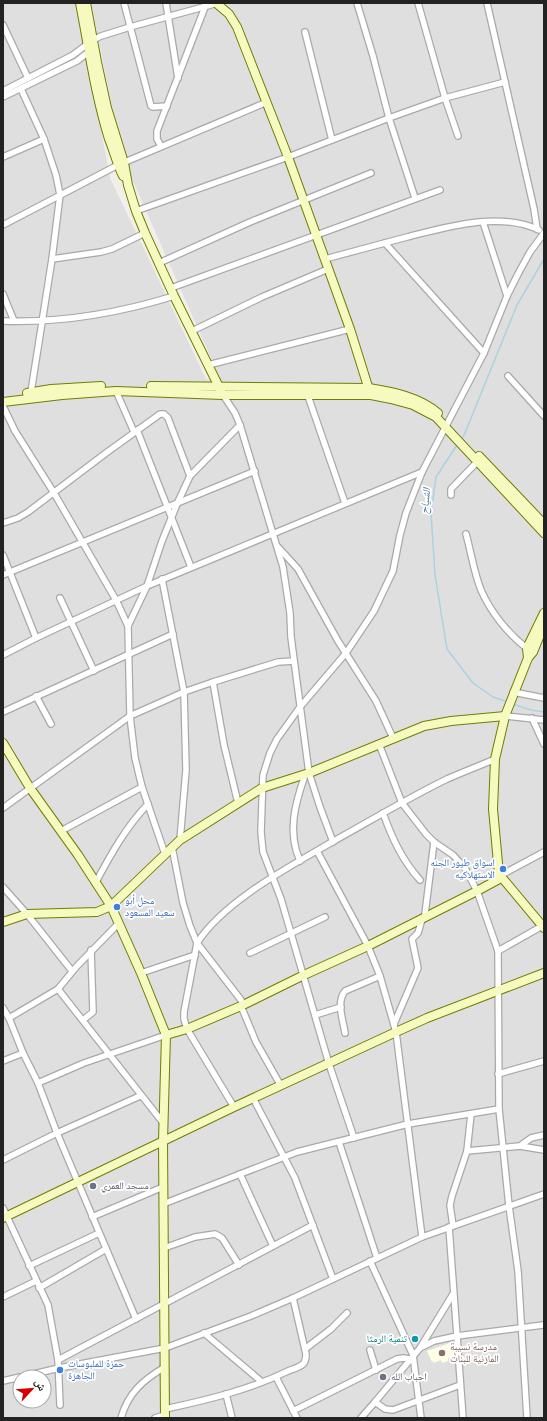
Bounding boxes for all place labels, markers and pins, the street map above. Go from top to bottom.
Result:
place label: اسواق طيور الجنه الاستهلاكيه [430,857,495,882]
marker: اسواق طيور الجنه الاستهلاكيه [498,864,508,874]
place label: محل أبو سعيد المسعود [125,894,175,920]
marker: محل أبو سعيد المسعود [112,902,122,912]
place label: مسجد العمري [101,1180,149,1193]
marker: مسجد العمري [88,1181,98,1191]
place label: تنمية الرمثا [367,1333,407,1346]
marker: تنمية الرمثا [410,1334,420,1344]
place label: مدرسة نسيبة المازنية للبنات [450,1341,499,1366]
marker: مدرسة نسيبة المازنية للبنات [437,1348,447,1358]
place label: حمزة للملبوسات الجاهزة [68,1358,125,1383]
marker: حمزة للملبوسات الجاهزة [55,1365,65,1375]
place label: احباب الله [391,1371,427,1384]
marker: احباب الله [378,1372,388,1382]

